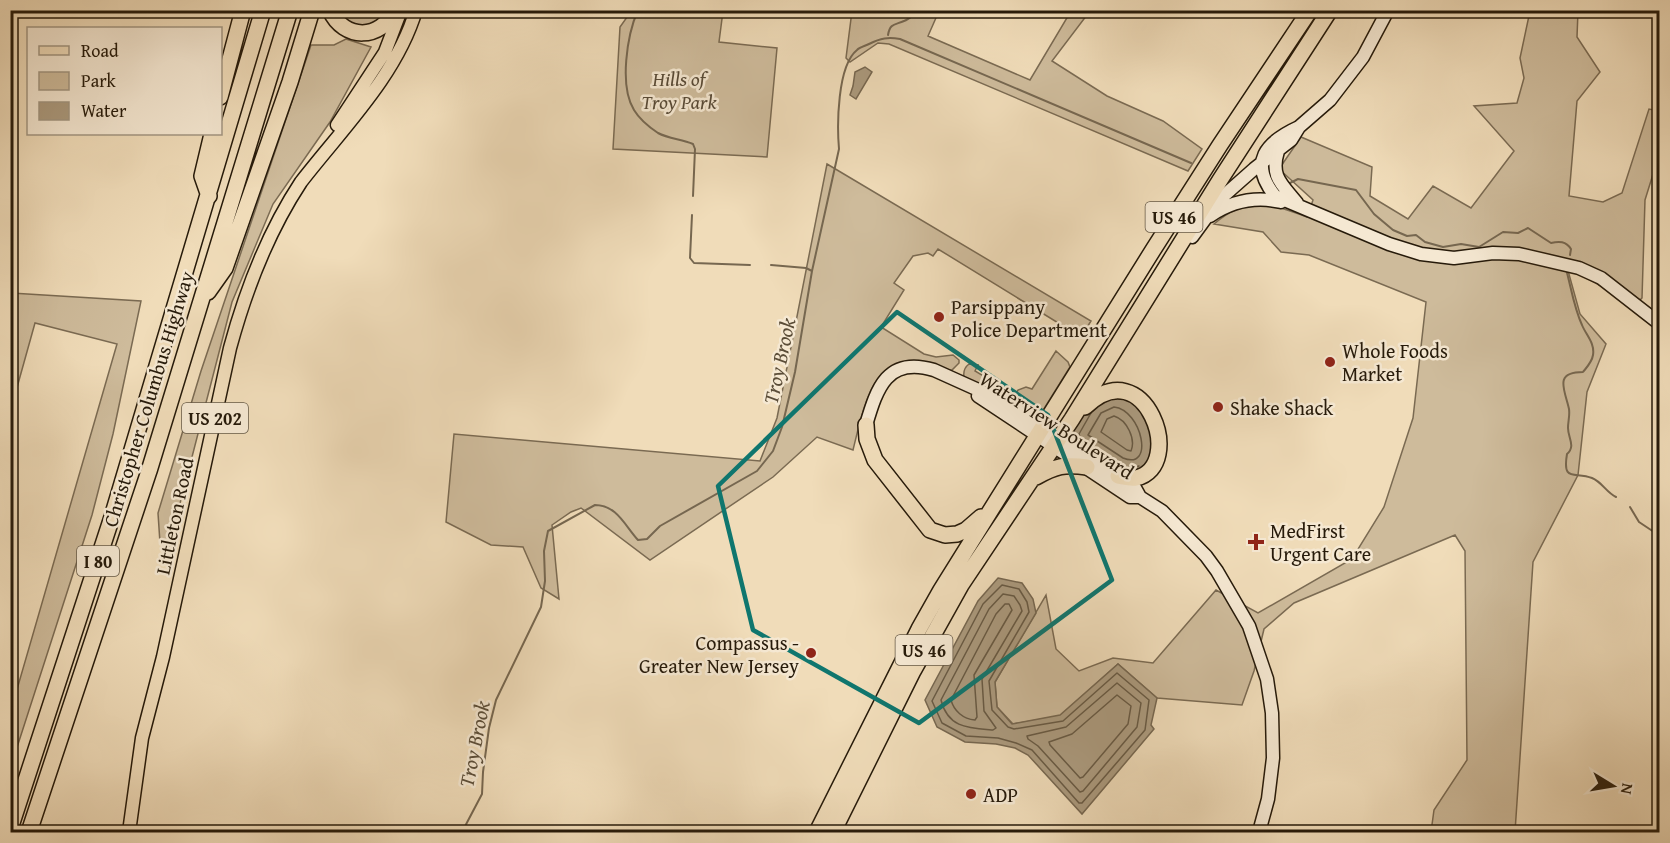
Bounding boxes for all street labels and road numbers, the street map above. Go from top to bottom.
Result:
road number: US 46 [1146,202,1202,232]
street label: Christopher Columbus Highway [95,268,201,530]
street label: Waterview Boulevard [974,364,1140,486]
road number: US 202 [182,403,248,433]
street label: Littleton Road [147,454,201,577]
road number: I 80 [77,546,119,576]
road number: US 46 [896,635,952,665]

